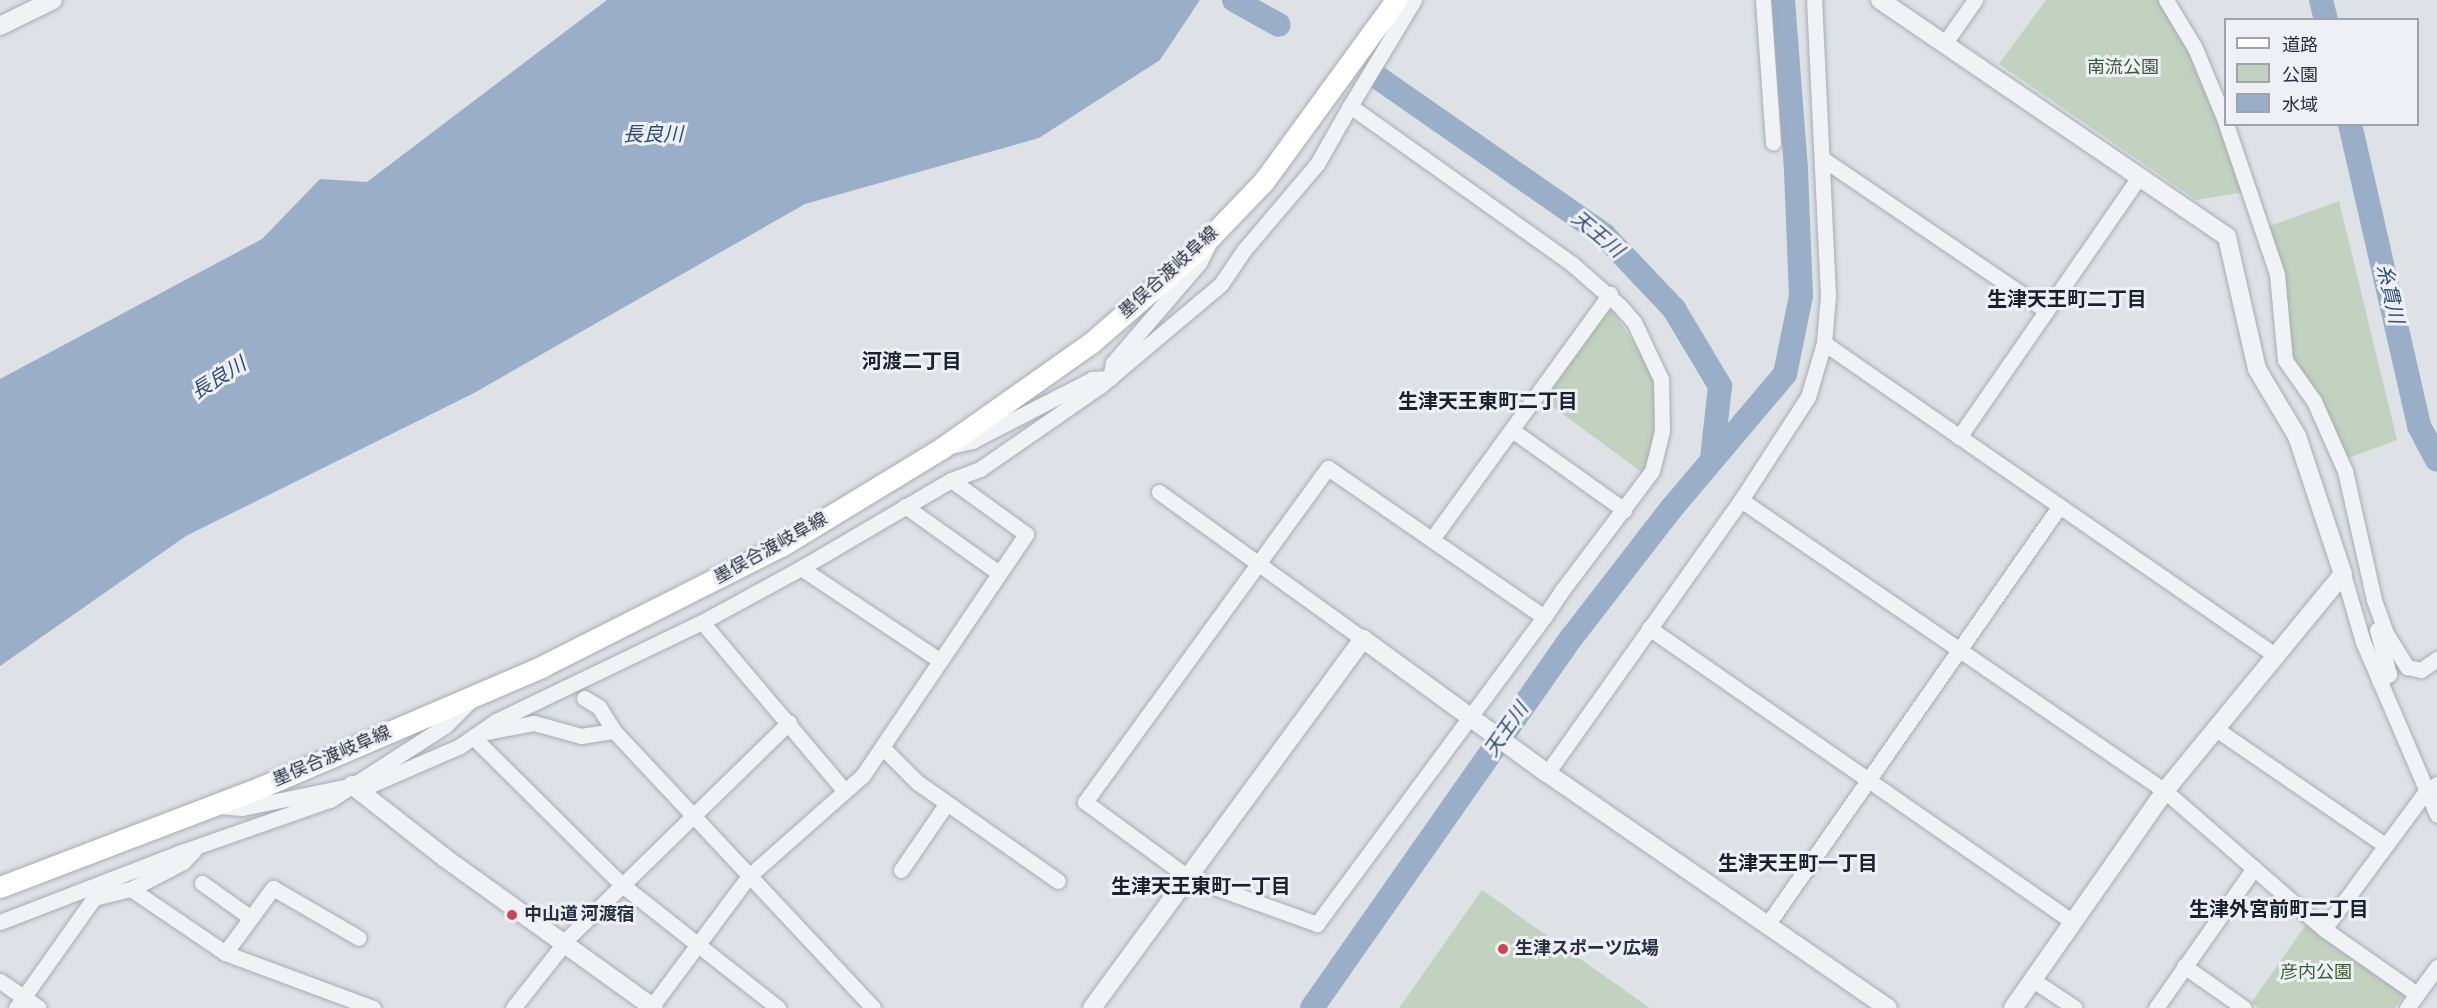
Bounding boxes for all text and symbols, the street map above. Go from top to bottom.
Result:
legend [2224,18,2419,126]
text: 道路 [2282,37,2318,55]
park label: 南流公園 [2087,57,2159,79]
text: 公園 [2282,67,2318,85]
text: 水域 [2282,97,2318,115]
water label: 長良川 [623,123,683,147]
water label: 天王川 [1566,207,1628,263]
street label: 墨俣合渡岐阜線 [1115,223,1223,323]
water label: 糸貫川 [2371,262,2407,326]
district label: 生津天王町二丁目 [1987,288,2147,312]
district label: 河渡二丁目 [862,350,962,374]
water label: 長良川 [187,353,251,405]
district label: 生津天王東町二丁目 [1398,390,1578,414]
street label: 墨俣合渡岐阜線 [711,509,831,589]
water label: 天王川 [1480,699,1534,761]
street label: 墨俣合渡岐阜線 [270,722,394,792]
district label: 生津天王町一丁目 [1718,852,1878,876]
district label: 生津天王東町一丁目 [1111,875,1291,899]
district label: 生津外宮前町二丁目 [2189,898,2369,922]
place label: 中山道 河渡宿 [524,904,635,926]
marker: 中山道 河渡宿 [505,908,519,922]
place label: 生津スポーツ広場 [1515,938,1659,960]
marker: 生津スポーツ広場 [1496,942,1510,956]
park label: 彦内公園 [2280,962,2352,984]

